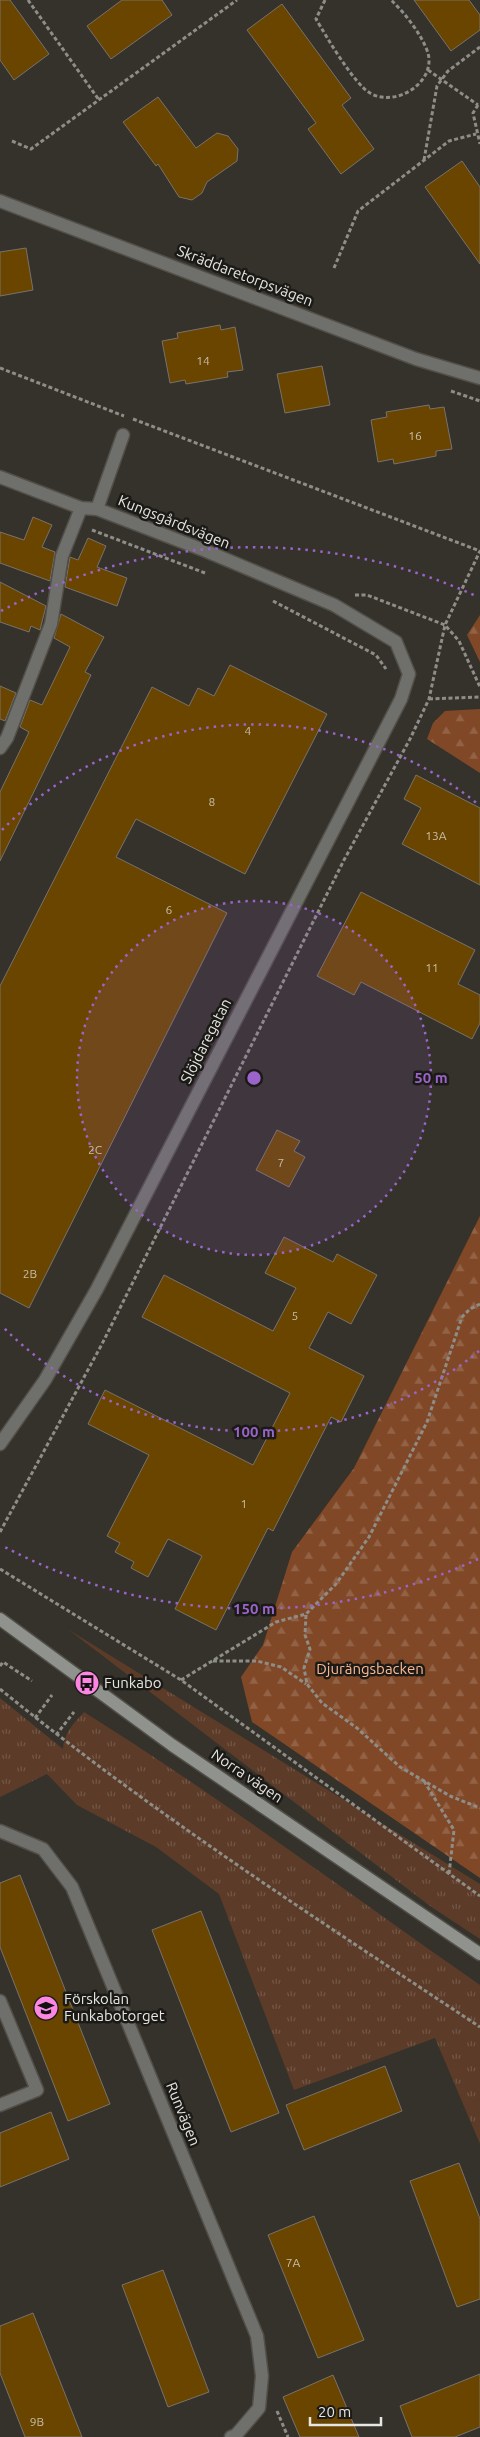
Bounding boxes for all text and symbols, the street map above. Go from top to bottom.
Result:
street label: Skräddaretorpsvägen [175,242,316,309]
house number: 14 [196,354,210,367]
house number: 16 [408,429,422,442]
street label: Kungsgårdsvägen [116,491,233,552]
house number: 4 [245,724,252,737]
house number: 8 [209,795,216,808]
house number: 13A [425,829,447,842]
house number: 6 [166,903,173,916]
house number: 11 [425,961,439,974]
street label: Slöjdaregatan [177,995,234,1086]
centre of rings [245,1069,263,1087]
text: 50 m [414,1069,448,1086]
house number: 2C [88,1143,103,1156]
house number: 7 [278,1156,284,1169]
house number: 2B [23,1267,37,1280]
house number: 5 [292,1309,298,1322]
text: 100 m [233,1423,275,1440]
house number: 1 [241,1497,247,1510]
text: 150 m [233,1600,275,1617]
park label: Djurängsbacken [316,1660,424,1677]
bus stop icon: Funkabo [74,1670,100,1696]
place label: Funkabo [104,1674,162,1691]
street label: Norra vägen [208,1745,286,1806]
place label: Förskolan Funkabotorget [64,1990,165,2024]
school or university icon: Förskolan Funkabotorget [33,1995,59,2021]
street label: Runvägen [163,2080,204,2148]
house number: 7A [286,2256,300,2269]
scale bar [310,2394,381,2426]
text: 20 m [318,2403,351,2420]
house number: 9B [30,2415,44,2428]

